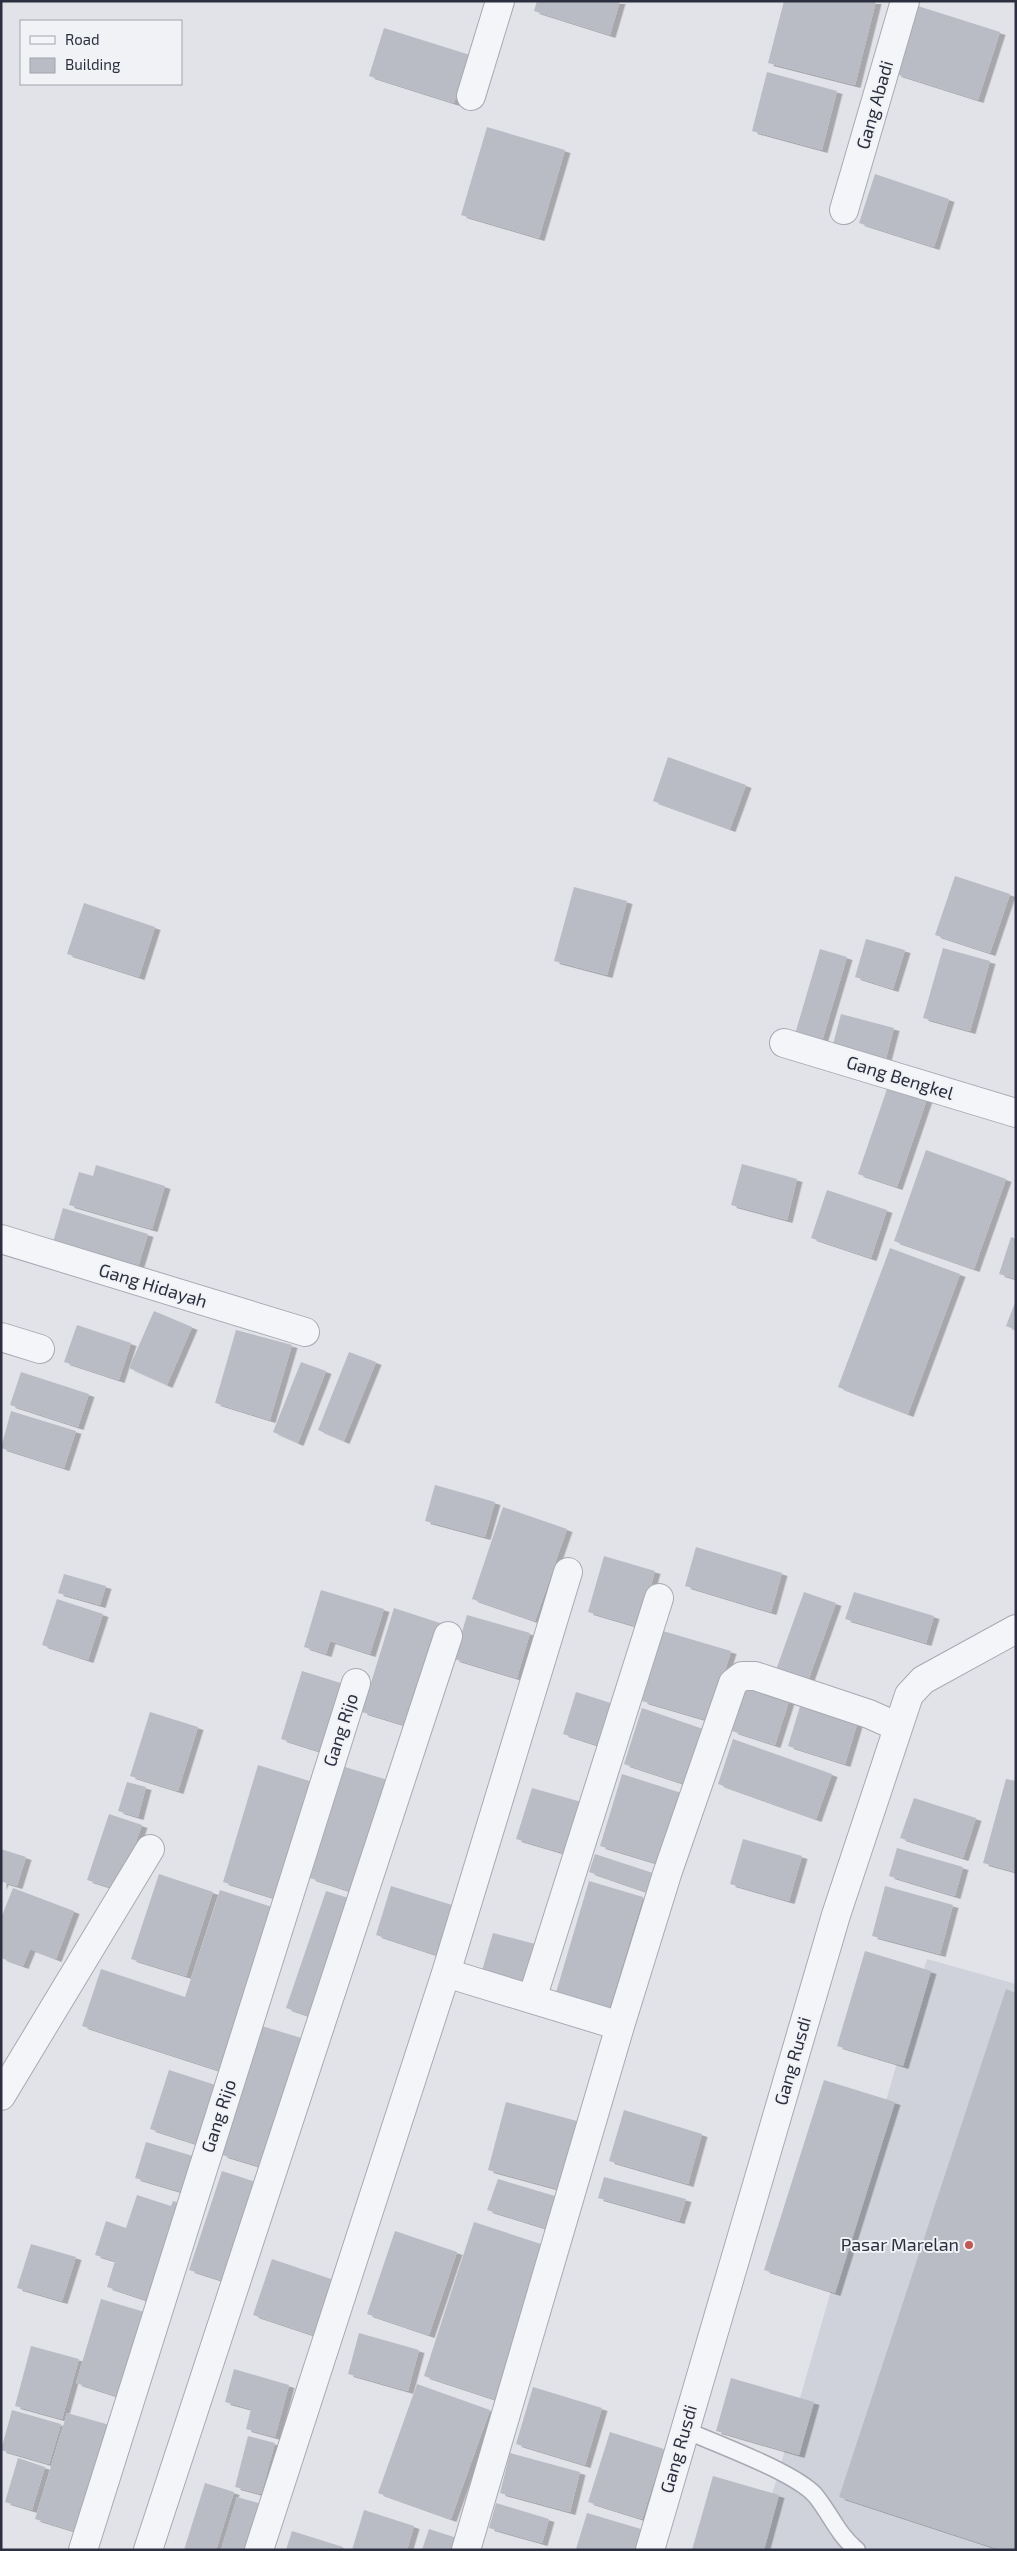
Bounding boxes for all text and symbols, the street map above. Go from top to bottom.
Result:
legend [20,20,182,85]
text: Road [65,30,100,48]
text: Building [65,55,121,73]
street label: Gang Abadi [851,58,897,152]
street label: Gang Bengkel [844,1050,957,1104]
street label: Gang Hidayah [96,1258,210,1312]
street label: Gang Rijo [318,1690,362,1769]
street label: Gang Rusdi [769,2014,815,2108]
street label: Gang Rijo [196,2076,240,2155]
place label: Pasar Marelan [841,2233,959,2255]
marker: Pasar Marelan [963,2239,975,2251]
street label: Gang Rusdi [655,2402,701,2496]

